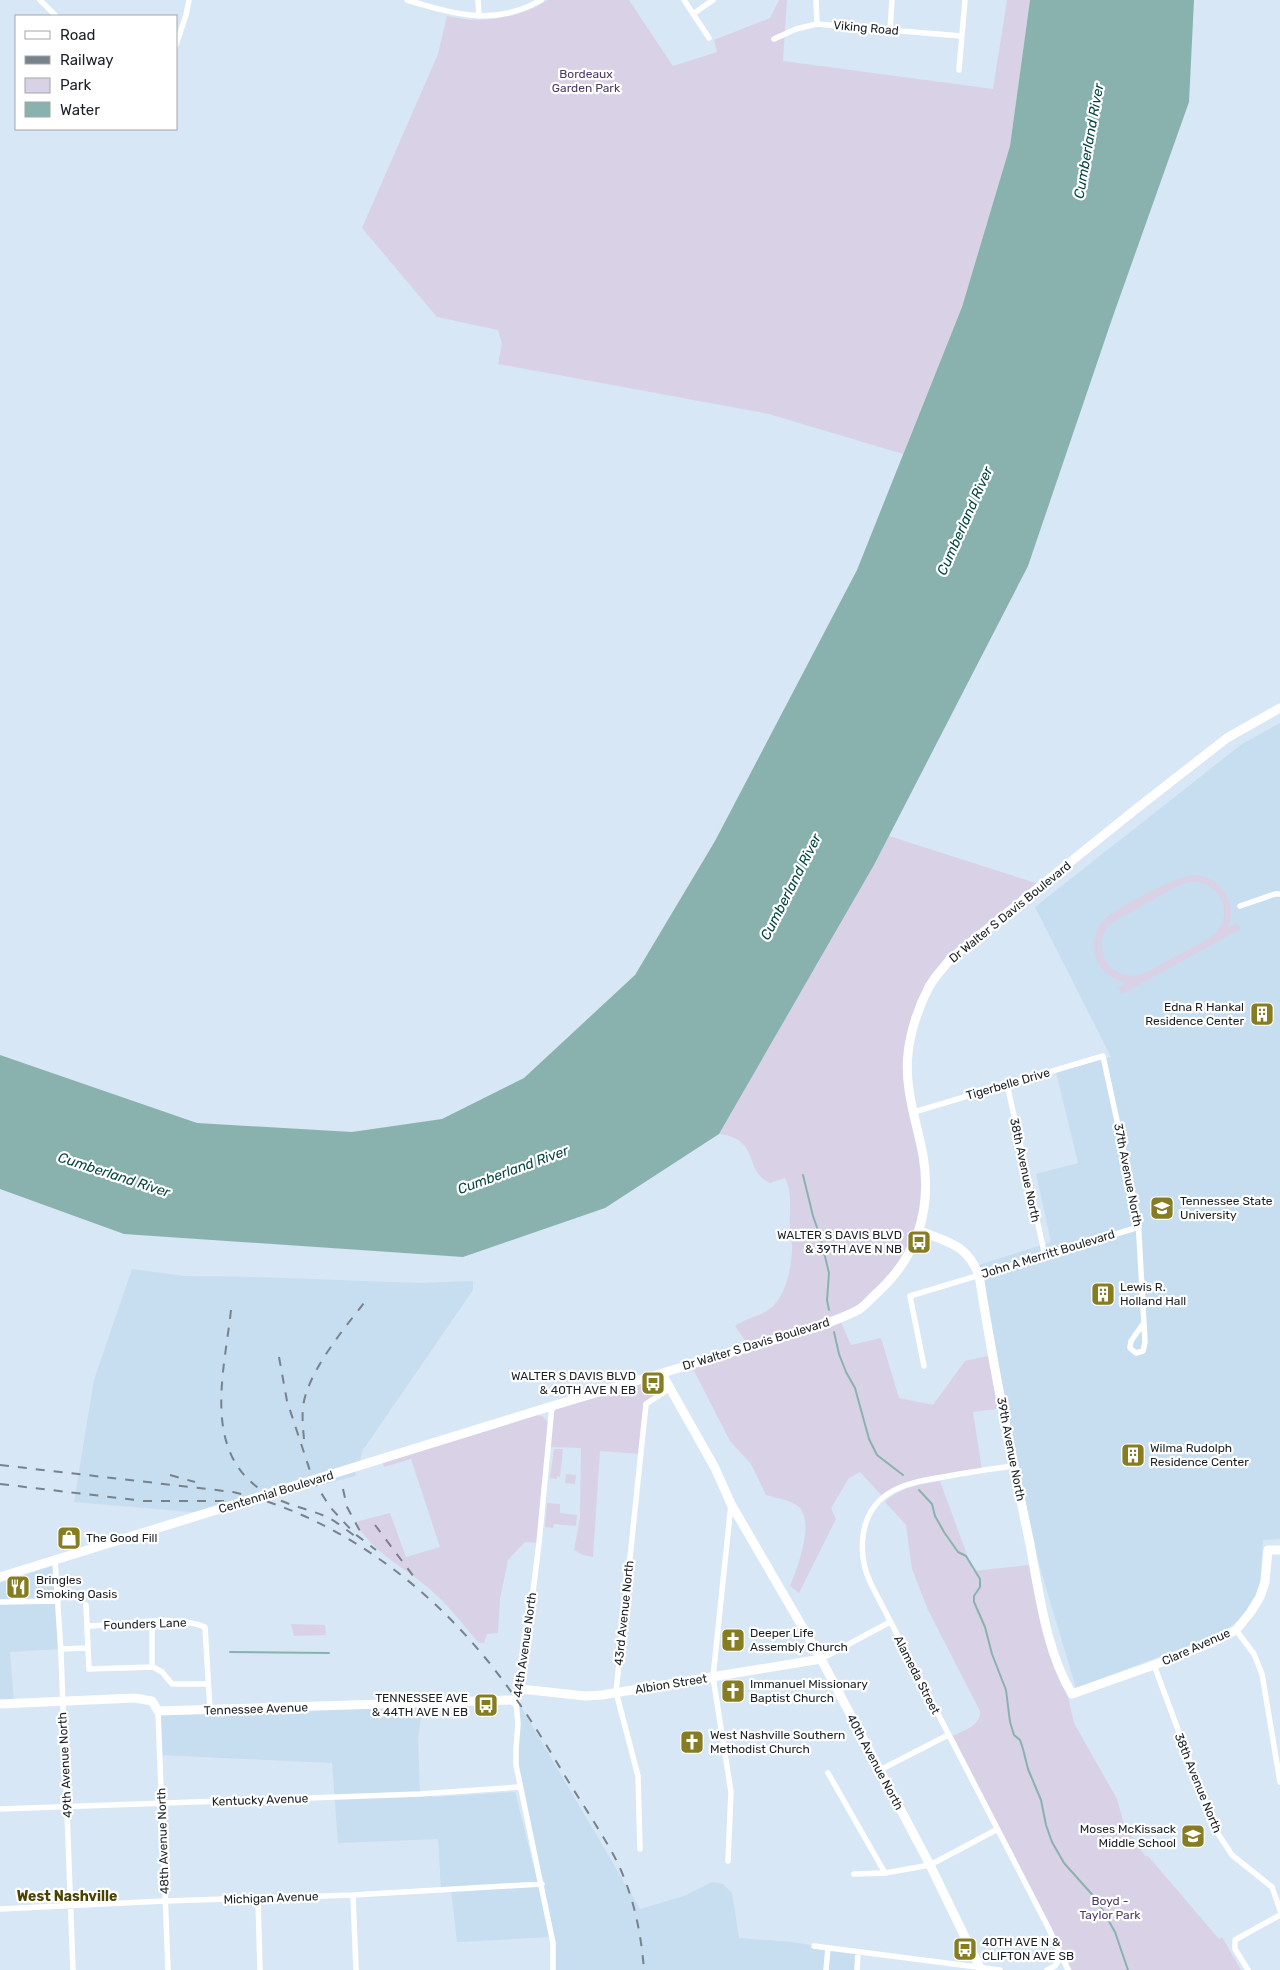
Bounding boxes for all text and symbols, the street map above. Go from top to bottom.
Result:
legend [15,15,178,130]
street label: Viking Road [833,18,899,38]
text: Road [60,26,96,44]
text: Railway [60,51,114,69]
park label: Bordeaux Garden Park [552,67,621,95]
text: Park [60,76,91,94]
water label: Cumberland River [1070,81,1108,200]
text: Water [60,101,100,119]
water label: Cumberland River [933,464,997,578]
water label: Cumberland River [757,831,825,943]
street label: Dr Walter S Davis Boulevard [946,858,1074,966]
place label: Edna R Hankal Residence Center [1145,1000,1244,1028]
building icon: Edna R Hankal Residence Center [1249,1001,1275,1027]
street label: Tigerbelle Drive [964,1065,1052,1103]
street label: 38th Avenue North [1007,1117,1043,1223]
street label: 37th Avenue North [1111,1122,1145,1228]
water label: Cumberland River [455,1142,571,1198]
water label: Cumberland River [56,1149,173,1201]
place label: Tennessee State University [1180,1194,1273,1222]
school or university icon: Tennessee State University [1149,1195,1175,1221]
street label: John A Merritt Boulevard [979,1227,1117,1281]
place label: WALTER S DAVIS BLVD & 39TH AVE N NB [777,1228,902,1256]
bus stop icon: WALTER S DAVIS BLVD & 39TH AVE N NB [906,1229,932,1255]
place label: Lewis R. Holland Hall [1120,1280,1186,1308]
building icon: Lewis R. Holland Hall [1090,1281,1116,1307]
street label: Dr Walter S Davis Boulevard [681,1315,831,1373]
place label: WALTER S DAVIS BLVD & 40TH AVE N EB [511,1369,636,1397]
bus stop icon: WALTER S DAVIS BLVD & 40TH AVE N EB [640,1370,666,1396]
street label: 39th Avenue North [994,1396,1028,1502]
place label: Wilma Rudolph Residence Center [1150,1441,1249,1469]
building icon: Wilma Rudolph Residence Center [1120,1442,1146,1468]
street label: Centennial Boulevard [217,1468,335,1516]
shop icon: The Good Fill [56,1525,82,1551]
place label: The Good Fill [86,1531,158,1545]
street label: 43rd Avenue North [612,1560,636,1666]
place label: Bringles Smoking Oasis [36,1573,117,1601]
restaurant icon: Bringles Smoking Oasis [5,1574,31,1600]
street label: 44th Avenue North [511,1591,539,1699]
street label: Founders Lane [103,1616,187,1632]
place label: Deeper Life Assembly Church [750,1626,848,1654]
street label: Clare Avenue [1160,1626,1233,1668]
church icon: Deeper Life Assembly Church [720,1627,746,1653]
street label: Alameda Street [891,1633,943,1717]
street label: Albion Street [634,1671,708,1697]
place label: Immanuel Missionary Baptist Church [750,1677,868,1705]
church icon: Immanuel Missionary Baptist Church [720,1678,746,1704]
place label: TENNESSEE AVE & 44TH AVE N EB [372,1691,468,1719]
bus stop icon: TENNESSEE AVE & 44TH AVE N EB [473,1692,499,1718]
street label: Tennessee Avenue [204,1700,309,1718]
street label: 49th Avenue North [55,1712,75,1818]
street label: 40th Avenue North [844,1712,906,1812]
place label: West Nashville Southern Methodist Church [710,1728,845,1756]
church icon: West Nashville Southern Methodist Church [679,1729,705,1755]
street label: 38th Avenue North [1172,1731,1224,1835]
street label: 48th Avenue North [154,1788,172,1894]
street label: Kentucky Avenue [212,1791,309,1809]
place label: Moses McKissack Middle School [1080,1822,1177,1850]
school or university icon: Moses McKissack Middle School [1180,1823,1206,1849]
district label: West Nashville [17,1888,117,1905]
street label: Michigan Avenue [223,1889,319,1907]
park label: Boyd - Taylor Park [1080,1894,1141,1922]
place label: 40TH AVE N & CLIFTON AVE SB [982,1935,1074,1963]
bus stop icon: 40TH AVE N & CLIFTON AVE SB [952,1936,978,1962]

